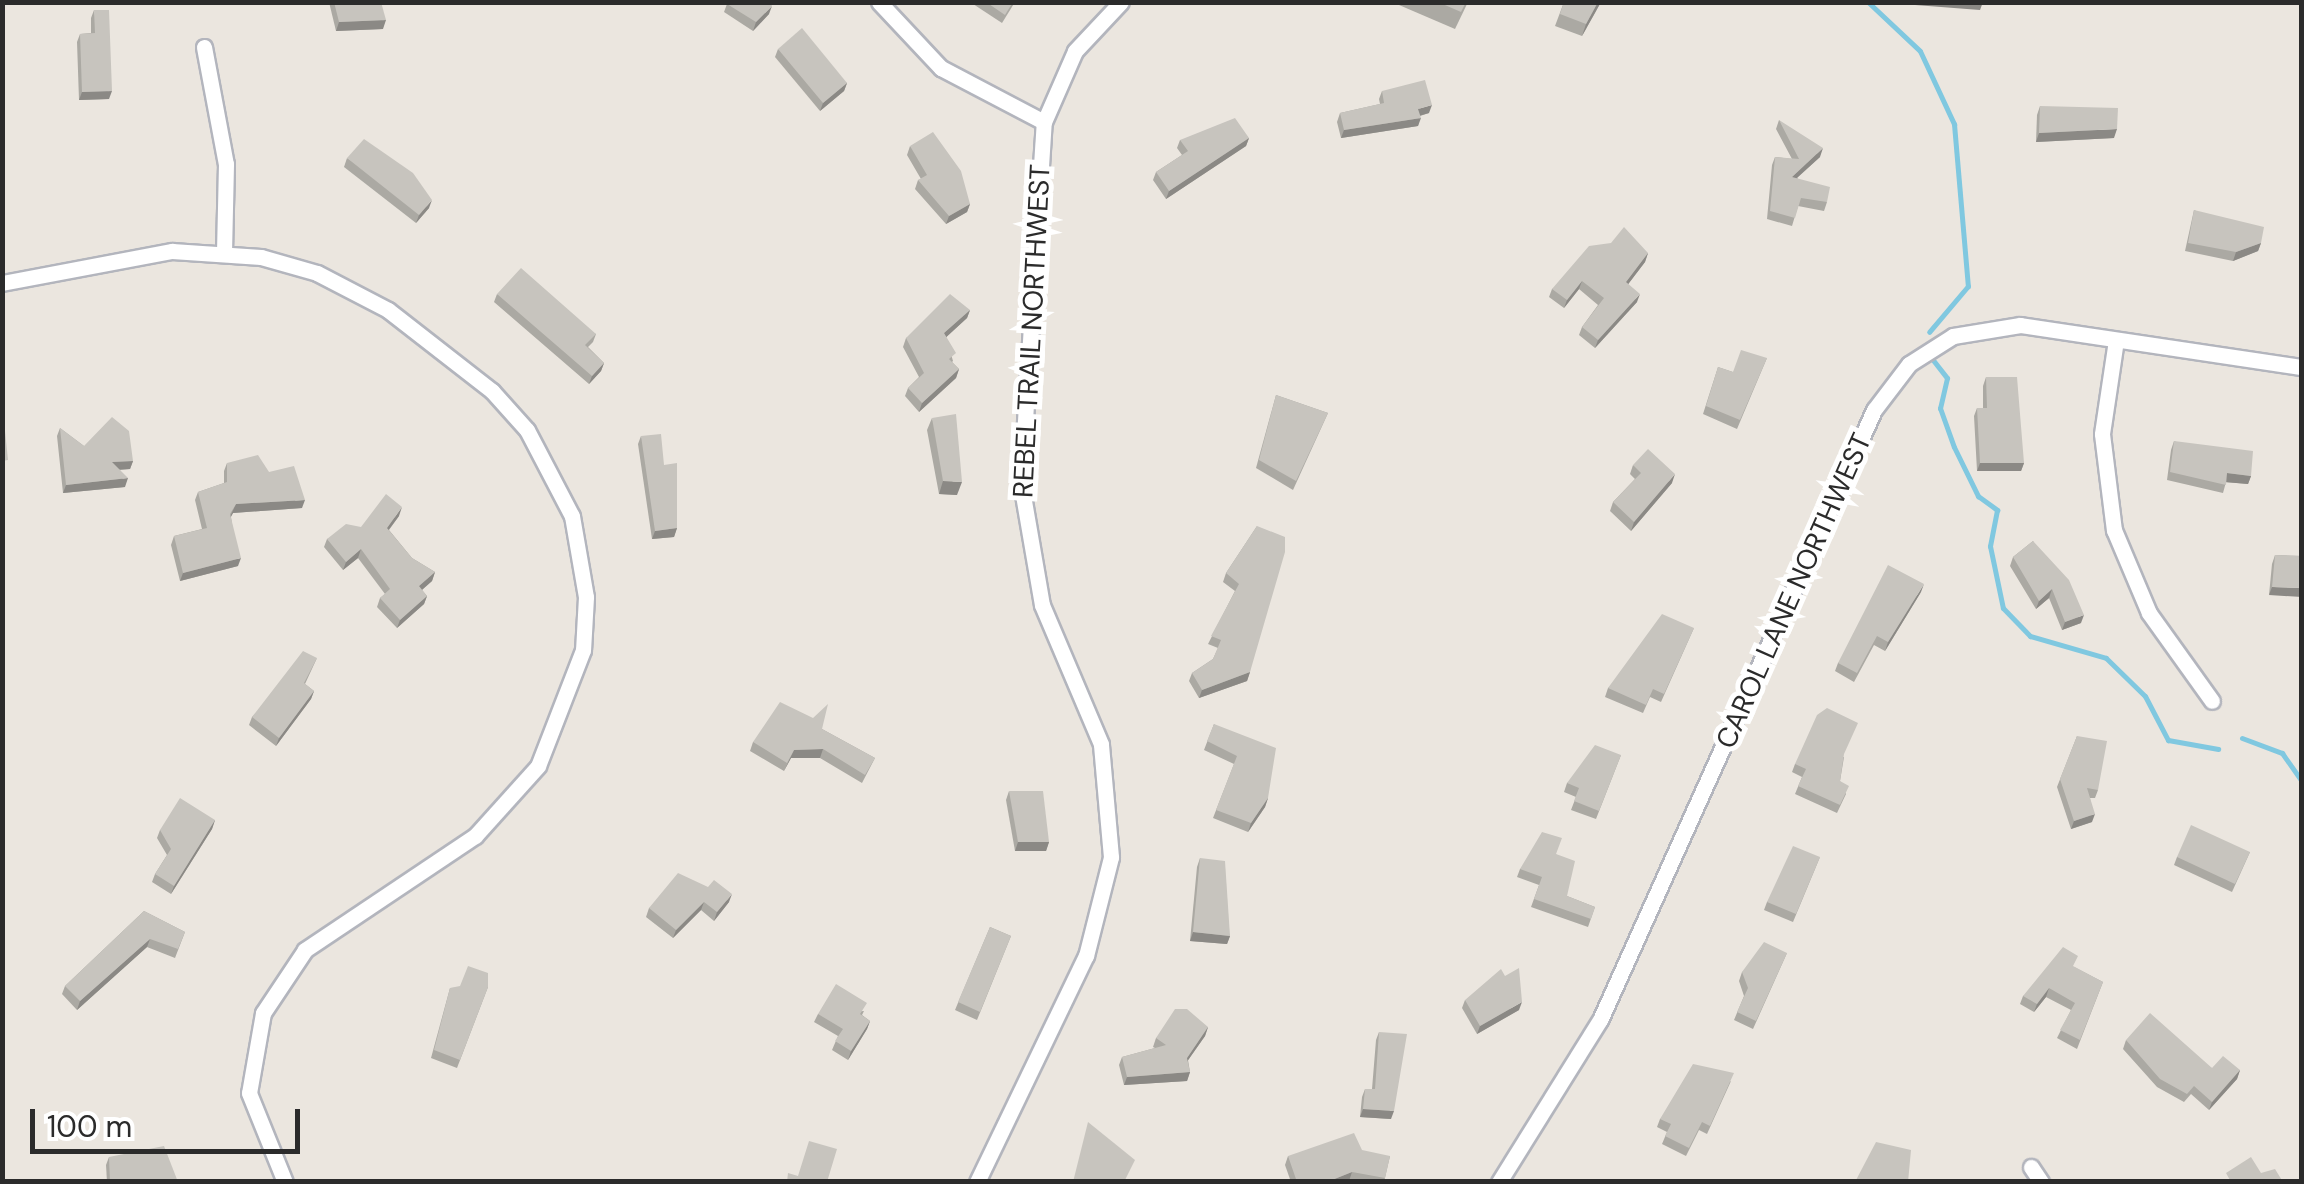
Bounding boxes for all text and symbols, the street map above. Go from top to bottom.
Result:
street label: REBEL TRAIL NORTHWEST [1006,163,1058,499]
street label: CAROL LANE NORTHWEST [1709,428,1879,754]
scale bar [35,1089,305,1151]
text: 100 m [47,1107,132,1146]

